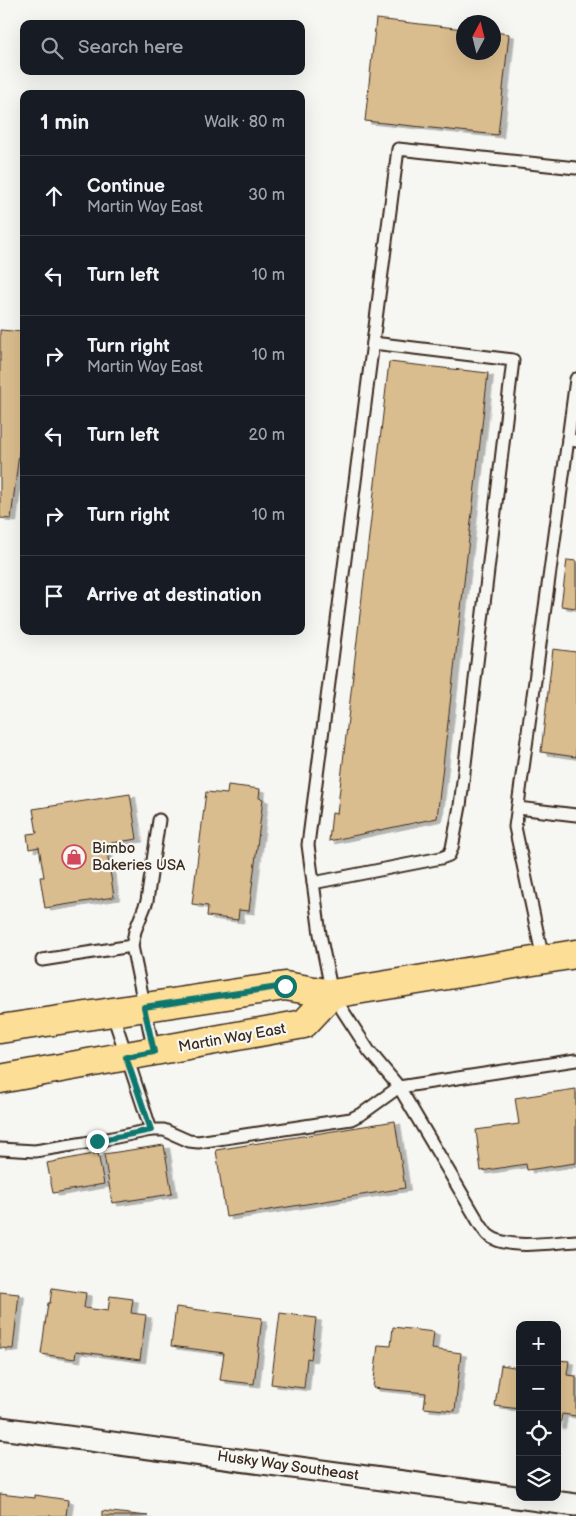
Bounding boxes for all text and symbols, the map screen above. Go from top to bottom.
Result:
north arrow [456,15,501,60]
search box [20,20,305,75]
icon: search [38,34,66,62]
text: Search here [78,36,183,59]
text: 1 min [40,110,89,135]
text: Walk · 80 m [204,113,285,132]
text: Continue [87,175,165,198]
icon: ahead [40,182,68,210]
text: 30 m [248,186,285,205]
text: Martin Way East [87,198,203,217]
icon: left [40,262,68,290]
text: Turn left [87,264,159,287]
text: 10 m [252,266,285,285]
text: Turn right [87,335,170,358]
icon: right [40,342,68,370]
text: 10 m [252,346,285,365]
text: Martin Way East [87,358,203,377]
icon: left [40,422,68,450]
text: Turn left [87,424,159,447]
text: 20 m [249,426,285,445]
icon: right [40,502,68,530]
text: Turn right [87,504,170,527]
text: 10 m [252,506,285,525]
icon: arrive [40,582,68,610]
text: Arrive at destination [87,584,262,607]
place label: Bimbo Bakeries USA [92,839,186,875]
shop icon: Bimbo Bakeries USA [61,844,87,870]
route start [274,975,297,998]
street label: Martin Way East [177,1019,288,1057]
route end [86,1130,109,1153]
map controls [516,1321,561,1501]
button: + [516,1321,561,1366]
button: − [516,1366,561,1411]
button: locate [516,1411,561,1456]
street label: Husky Way Southeast [216,1447,360,1485]
button: layers [516,1456,561,1501]

